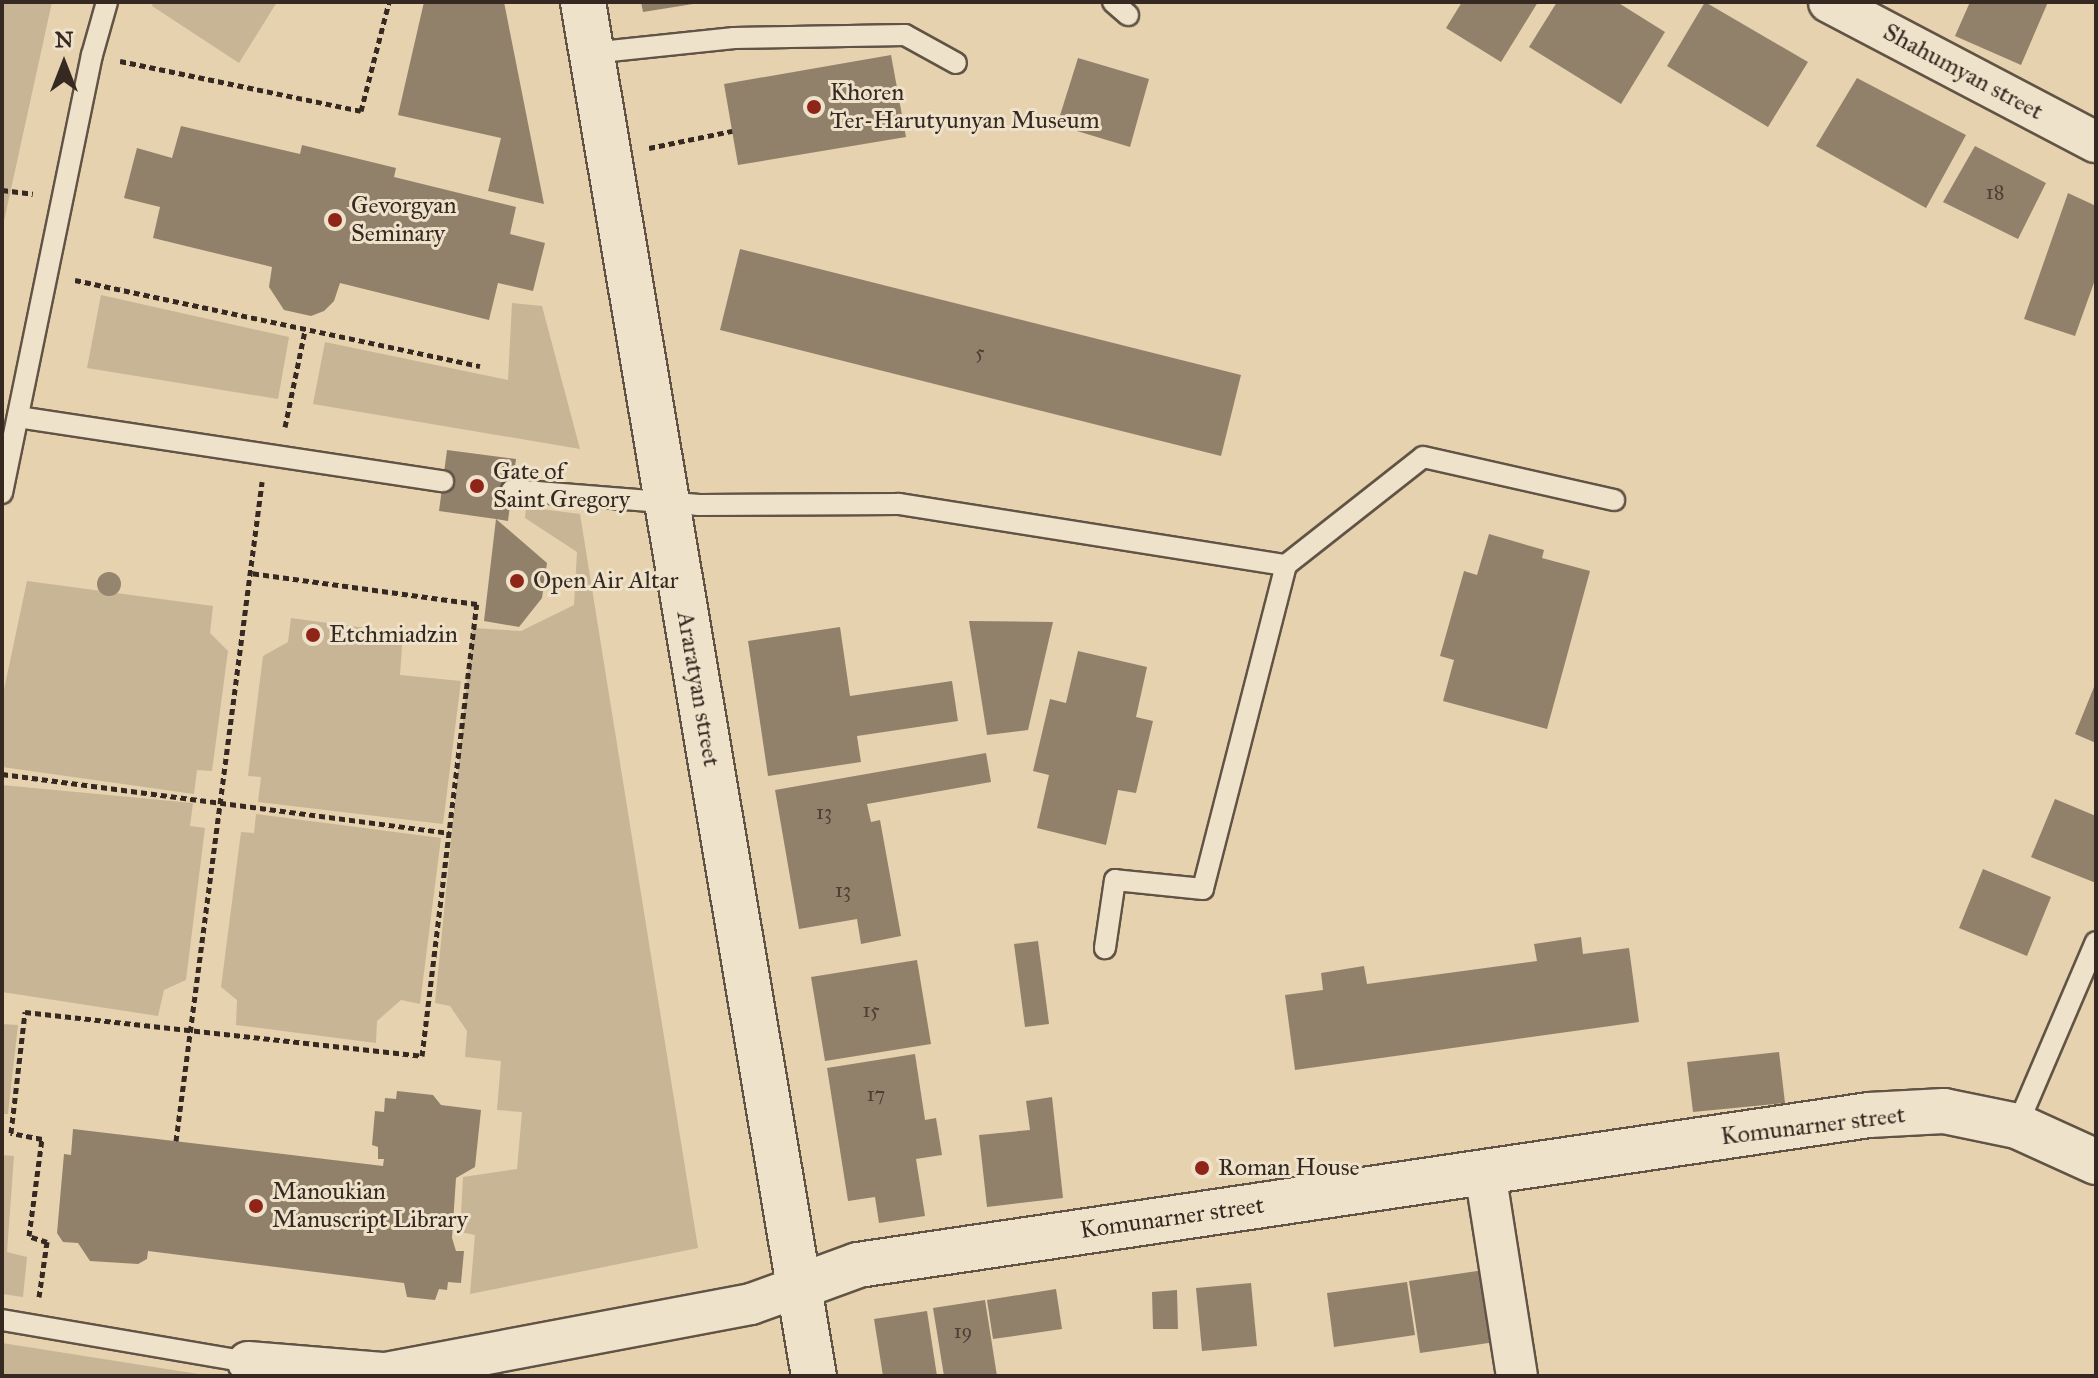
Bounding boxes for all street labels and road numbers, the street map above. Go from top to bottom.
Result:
street label: Shahumyan street [1878,18,2048,126]
street label: Araratyan street [670,609,726,769]
street label: Komunarner street [1719,1100,1907,1152]
street label: Komunarner street [1078,1191,1266,1245]

